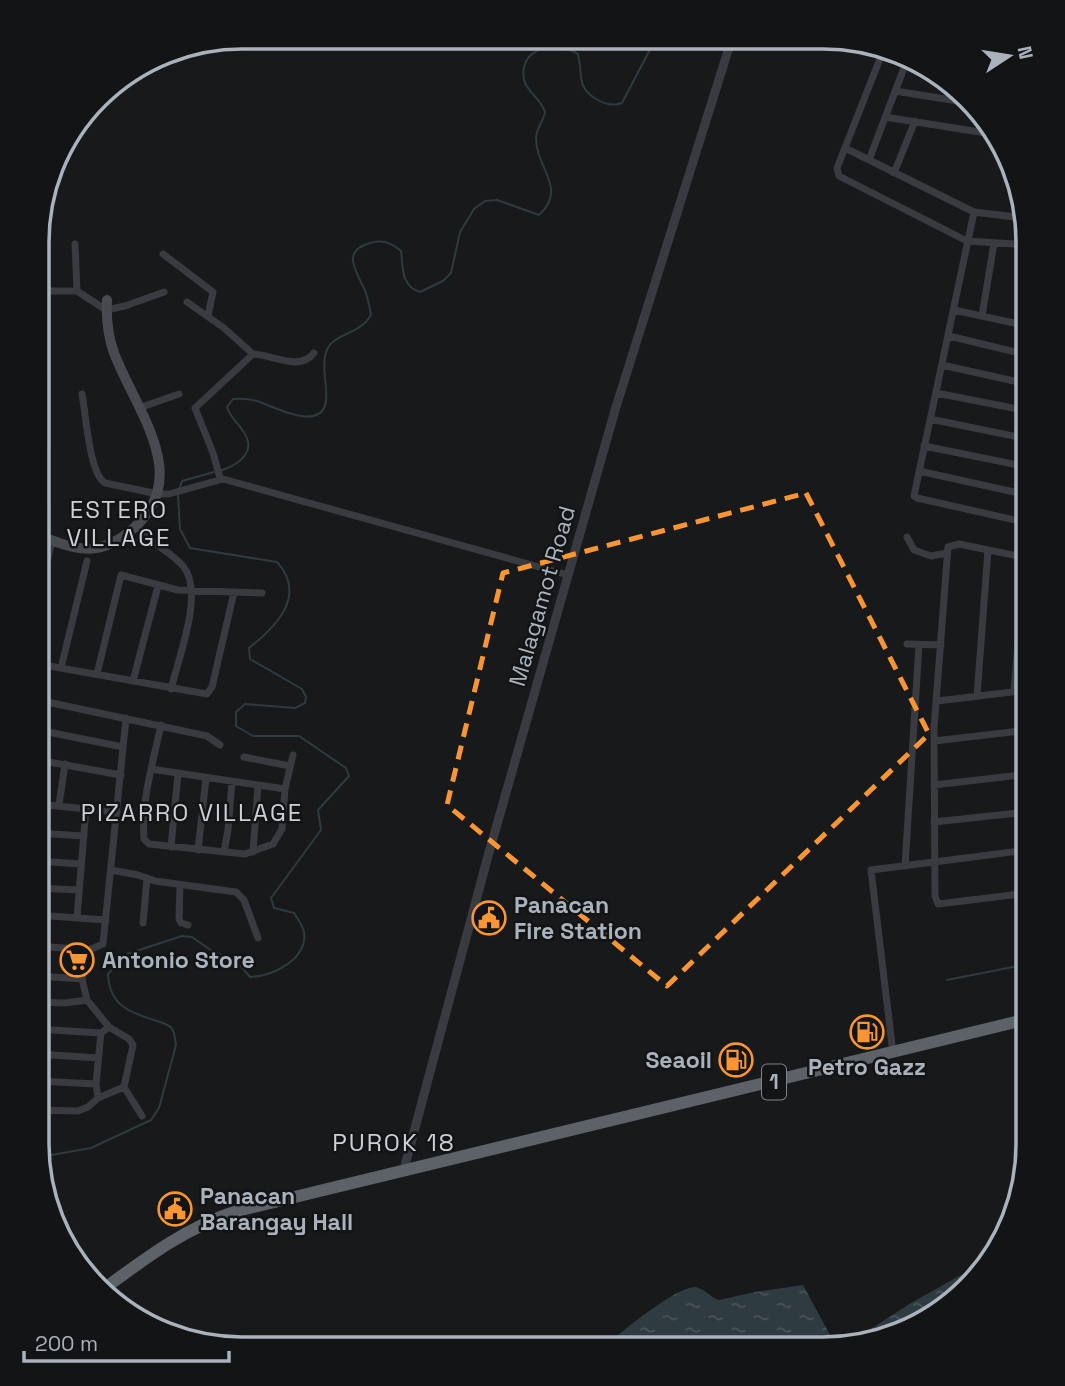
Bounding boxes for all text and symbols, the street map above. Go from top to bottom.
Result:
north arrow [974,21,1044,91]
text: N [1012,44,1039,61]
district label: ESTERO VILLAGE [66,494,172,553]
street label: Malagamot Road [502,502,582,690]
district label: PIZARRO VILLAGE [81,797,303,828]
place label: Panacan Fire Station [514,890,642,946]
public building icon: Panacan Fire Station [470,899,508,937]
supermarket icon: Antonio Store [58,941,96,979]
place label: Antonio Store [102,945,255,975]
fuel station icon: Petro Gazz [848,1013,886,1051]
fuel station icon: Seaoil [717,1041,755,1079]
place label: Seaoil [645,1045,712,1075]
place label: Petro Gazz [808,1052,926,1082]
road number: 1 [762,1064,786,1100]
district label: PUROK 18 [332,1127,456,1158]
place label: Panacan Barangay Hall [200,1181,353,1237]
public building icon: Panacan Barangay Hall [156,1190,194,1228]
scale bar [24,1320,229,1364]
text: 200 m [35,1330,98,1357]

